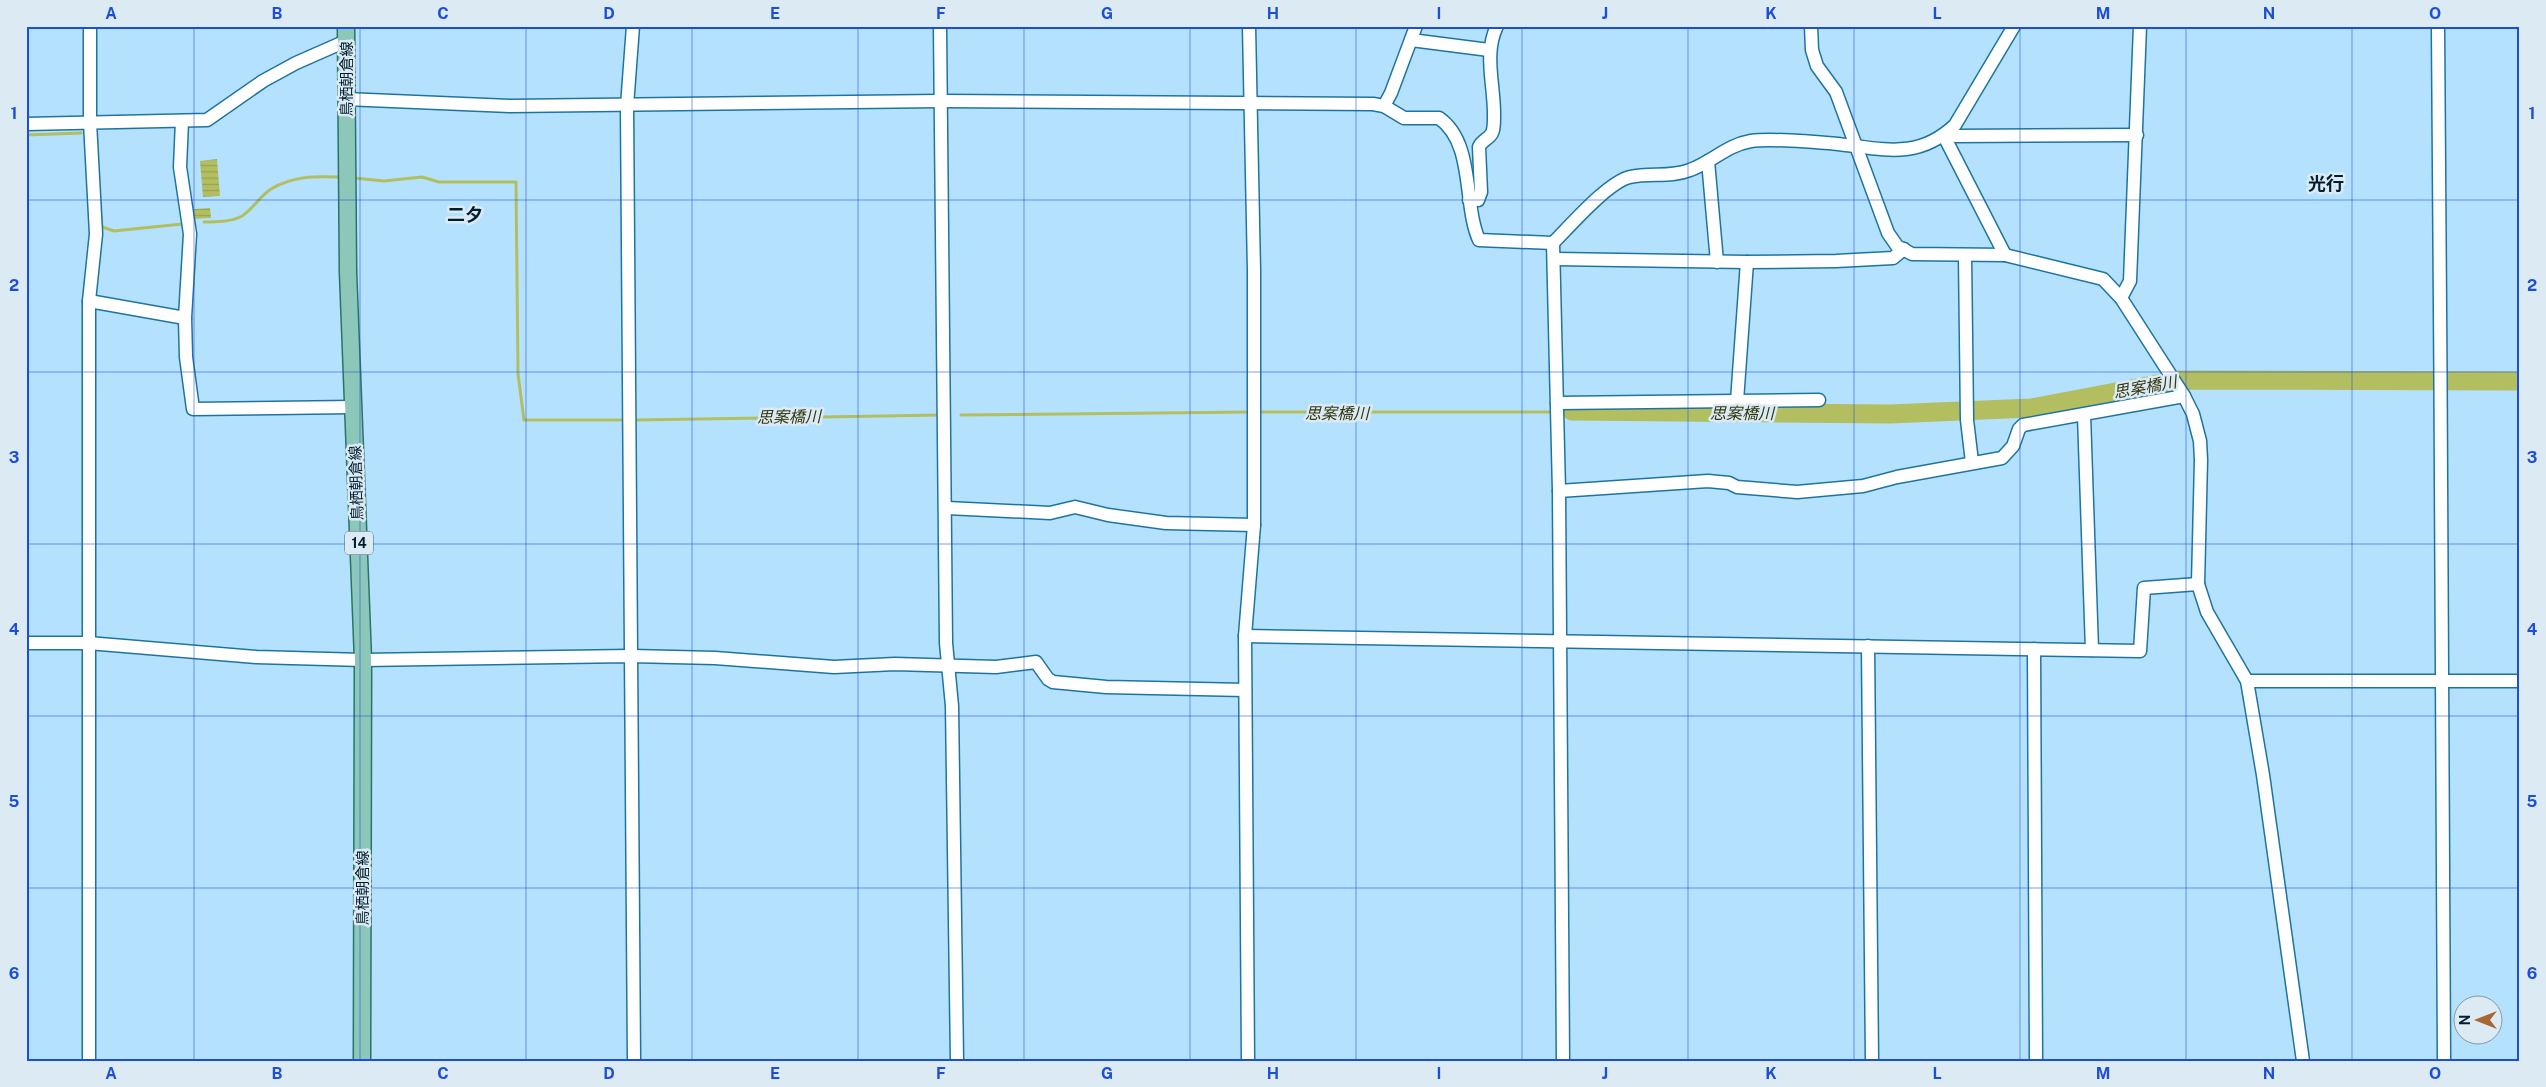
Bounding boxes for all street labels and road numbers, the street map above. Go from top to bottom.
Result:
street label: 鳥栖朝倉線 [338,41,355,117]
street label: 鳥栖朝倉線 [346,445,366,521]
road number: 14 [345,532,373,554]
street label: 鳥栖朝倉線 [354,850,371,926]

